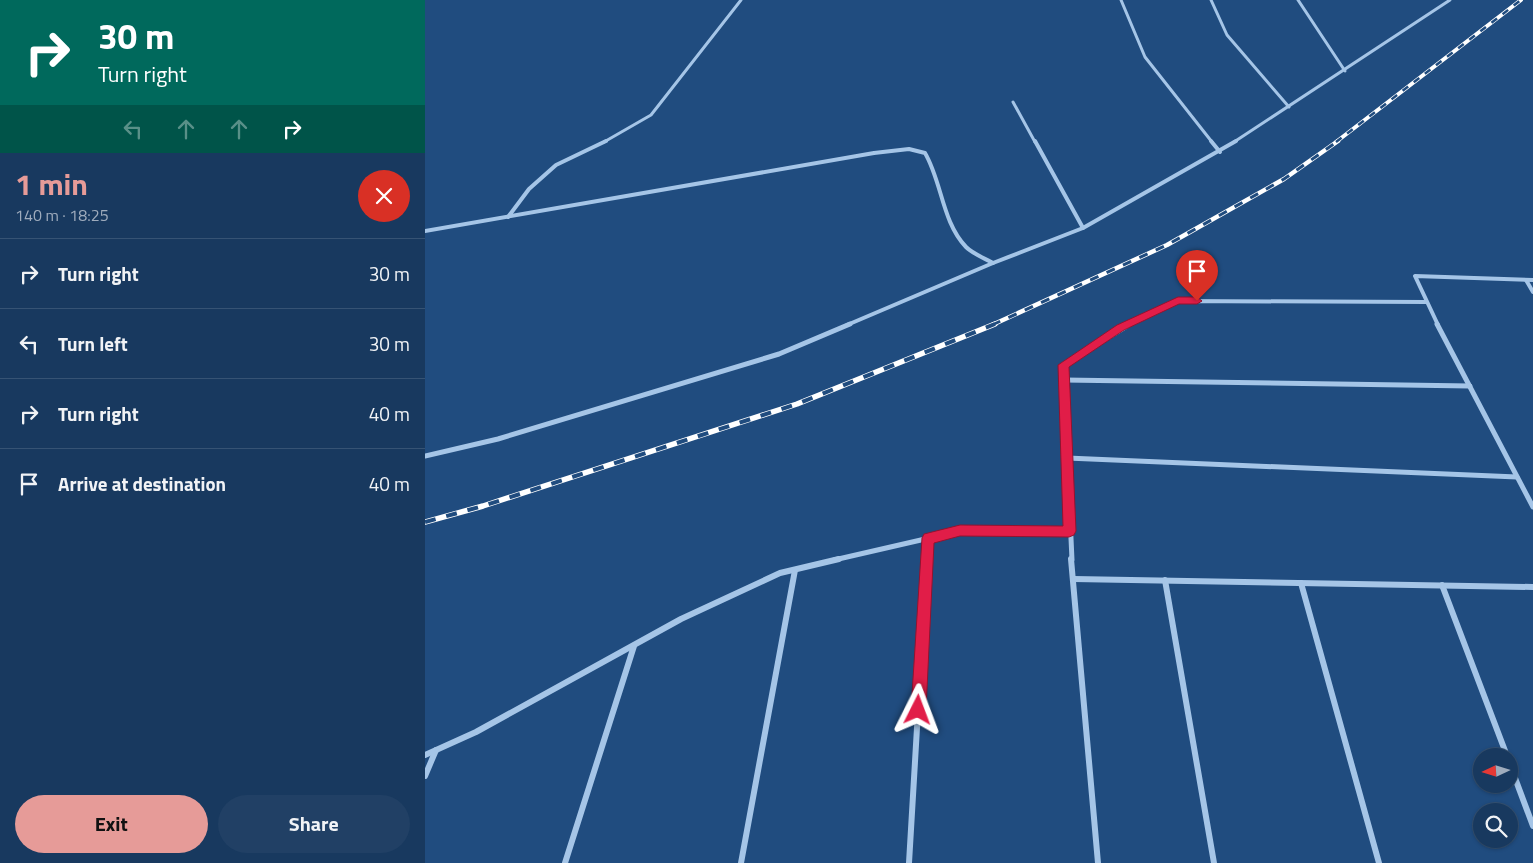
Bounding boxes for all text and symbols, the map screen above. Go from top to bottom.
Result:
text: 30 m [98,9,174,63]
icon: right [15,20,80,85]
text: Turn right [98,57,187,91]
icon: left [119,115,147,143]
icon: ahead [172,115,200,143]
icon: ahead [225,115,253,143]
icon: right [278,115,306,143]
text: 1 min [15,161,88,207]
button: close [358,170,410,222]
text: 140 m · 18:25 [15,203,109,227]
pin [1176,250,1218,301]
icon: arrive [1183,257,1211,285]
text: Turn right [58,259,139,288]
text: 30 m [369,259,410,288]
icon: right [15,260,43,288]
text: Turn left [58,329,128,358]
text: 30 m [369,329,410,358]
icon: left [15,330,43,358]
text: Turn right [58,399,139,428]
text: 40 m [369,399,410,428]
icon: right [15,400,43,428]
text: Arrive at destination [58,469,226,498]
text: 40 m [369,469,410,498]
icon: arrive [15,470,43,498]
position arrow [891,683,943,735]
north arrow [1473,748,1517,792]
map controls [1473,748,1518,848]
button: Exit [15,795,208,853]
button: Share [218,795,410,853]
button: search [1473,803,1518,848]

